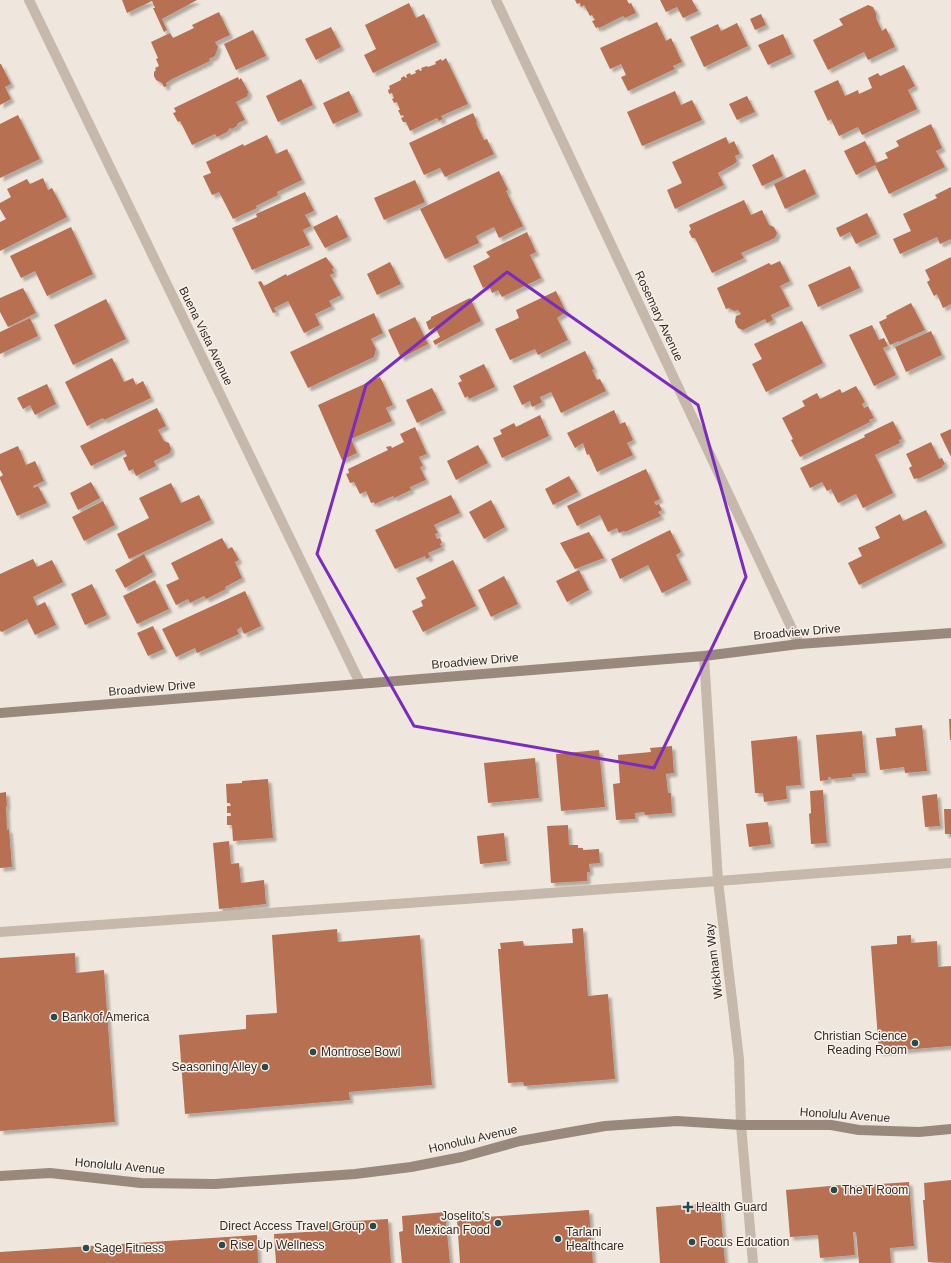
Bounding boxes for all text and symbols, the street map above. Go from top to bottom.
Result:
street label: Rosemary Avenue [632,269,686,364]
street label: Buena Vista Avenue [176,285,236,388]
street label: Broadview Drive [753,621,841,643]
street label: Broadview Drive [431,650,519,672]
street label: Broadview Drive [108,677,196,699]
street label: Wickham Way [702,922,726,1000]
place label: Bank of America [62,1010,150,1024]
marker: Bank of America [49,1012,59,1022]
place label: Christian Science Reading Room [814,1029,907,1057]
marker: Christian Science Reading Room [910,1038,920,1048]
place label: Montrose Bowl [321,1045,400,1059]
marker: Montrose Bowl [308,1047,318,1057]
place label: Seasoning Alley [172,1060,257,1074]
marker: Seasoning Alley [260,1062,270,1072]
street label: Honolulu Avenue [799,1105,891,1125]
street label: Honolulu Avenue [427,1122,519,1156]
street label: Honolulu Avenue [74,1155,166,1177]
place label: The T Room [842,1183,908,1197]
marker: The T Room [829,1185,839,1195]
place label: Health Guard [696,1200,767,1214]
marker: Health Guard [683,1202,693,1212]
place label: Joselito's Mexican Food [415,1209,490,1237]
marker: Joselito's Mexican Food [493,1218,503,1228]
place label: Direct Access Travel Group [220,1219,365,1233]
marker: Direct Access Travel Group [368,1221,378,1231]
place label: Tarlani Healthcare [566,1225,624,1253]
marker: Tarlani Healthcare [553,1234,563,1244]
place label: Focus Education [700,1235,789,1249]
marker: Focus Education [687,1237,697,1247]
place label: Rise Up Wellness [230,1238,324,1252]
marker: Rise Up Wellness [217,1240,227,1250]
place label: Sage Fitness [94,1241,164,1255]
marker: Sage Fitness [81,1243,91,1253]

